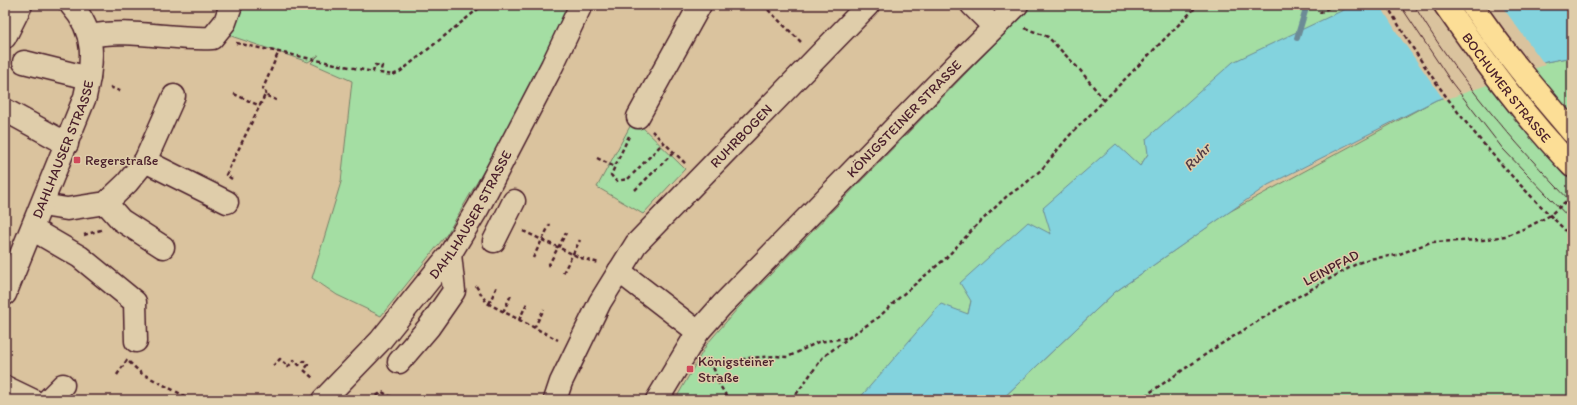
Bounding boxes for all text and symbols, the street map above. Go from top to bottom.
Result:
street label: BOCHUMER STRASSE [1459,29,1555,146]
street label: KÖNIGSTEINER STRASSE [843,56,965,181]
street label: DAHLHAUSER STRASSE [28,79,97,221]
street label: RUHRBOGEN [706,100,776,171]
water label: Ruhr [1180,138,1216,174]
street label: DAHLHAUSER STRASSE [425,147,515,282]
place label: Regerstraße [85,152,159,169]
marker: Regerstraße [72,155,82,165]
street label: LEINPFAD [1300,246,1362,290]
place label: Königsteiner Straße [698,353,775,386]
marker: Königsteiner Straße [685,364,695,374]

